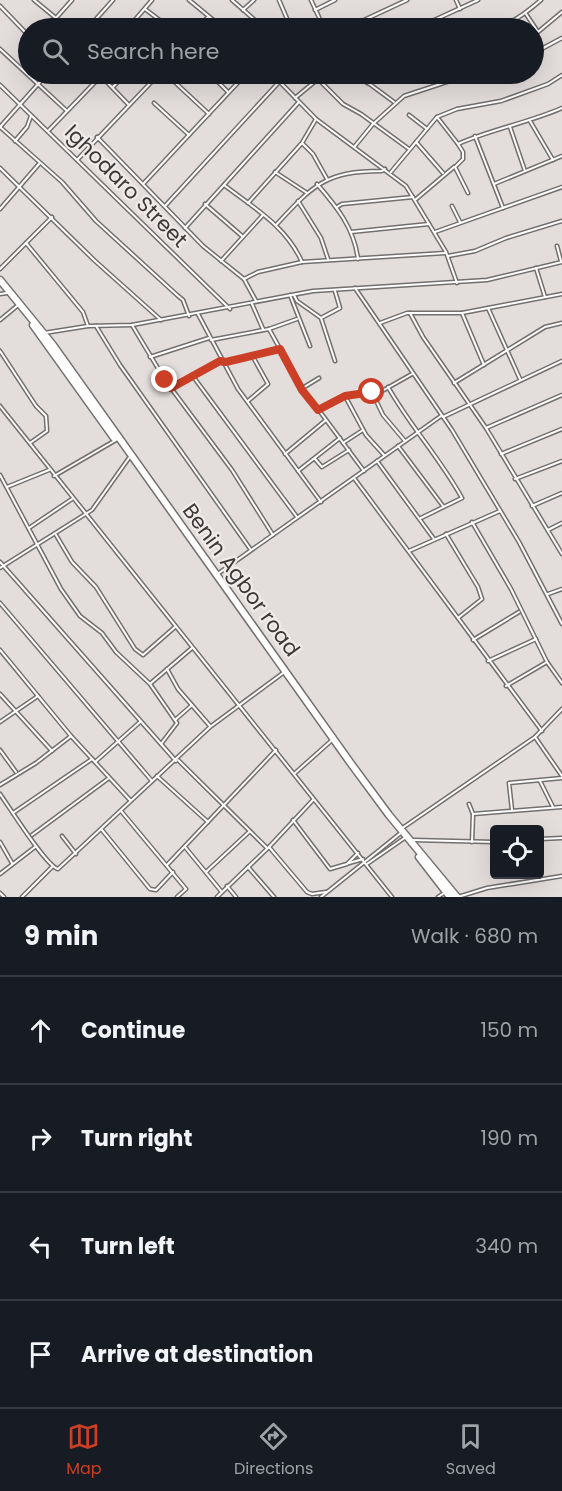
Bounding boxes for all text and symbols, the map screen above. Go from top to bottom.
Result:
search box [18,18,544,84]
icon: search [39,35,72,68]
text: Search here [87,36,220,67]
street label: Ighodaro Street [58,118,194,254]
route end [151,366,177,392]
route start [358,378,384,404]
street label: Benin Agbor road [176,497,307,662]
map controls [490,825,544,879]
button: locate [490,825,544,879]
text: 9 min [24,918,98,954]
text: Walk · 680 m [411,922,538,950]
icon: ahead [24,1014,57,1047]
text: Continue [81,1015,185,1046]
text: 150 m [481,1016,538,1044]
icon: right [24,1122,57,1155]
text: Turn right [81,1123,192,1154]
text: 190 m [481,1124,538,1152]
icon: left [24,1230,57,1263]
text: Turn left [81,1231,175,1262]
text: 340 m [475,1232,538,1260]
icon: arrive [24,1338,57,1371]
text: Arrive at destination [81,1339,313,1370]
tab: Map [66,1420,102,1481]
tab: Directions [234,1420,313,1481]
tab: Saved [446,1420,496,1481]

